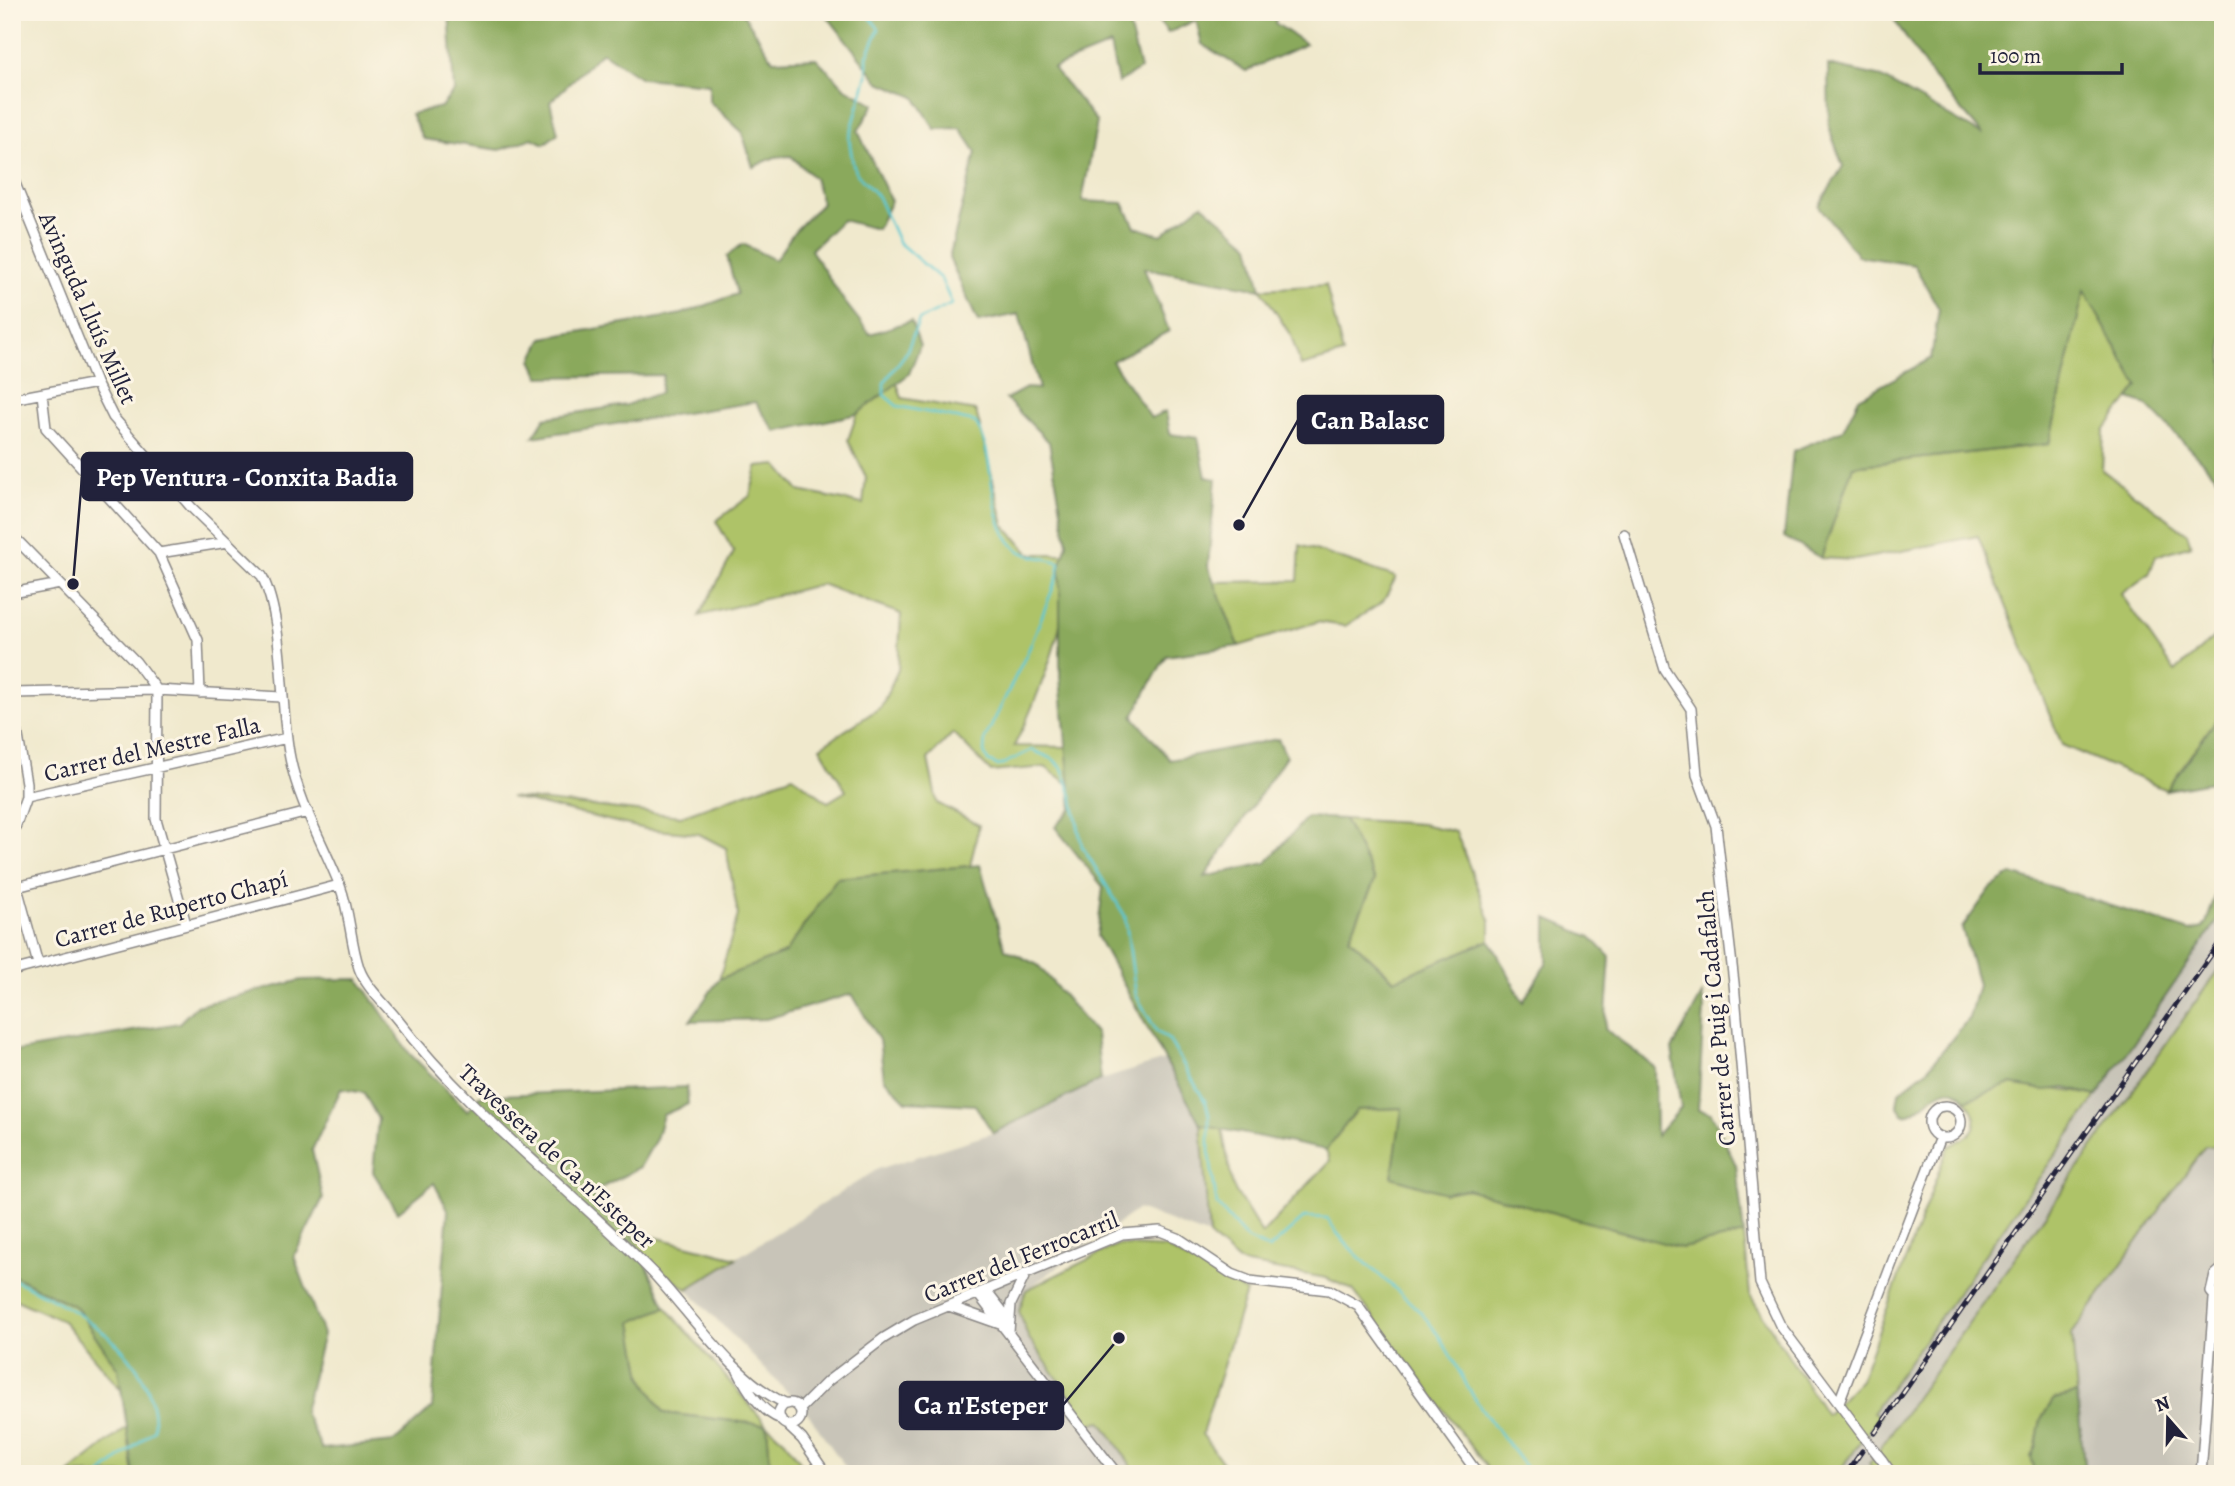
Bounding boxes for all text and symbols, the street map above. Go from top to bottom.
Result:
scale bar [1980,32,2121,76]
text: 100 m [1990,42,2041,70]
street label: Avinguda Lluís Millet [31,206,145,409]
callout: Can Balasc [1298,396,1443,443]
text: Can Balasc [1311,403,1429,438]
callout: Pep Ventura - Conxita Badia [82,453,412,500]
text: Pep Ventura - Conxita Badia [96,460,398,495]
street label: Carrer del Mestre Falla [41,708,264,789]
street label: Carrer de Ruperto Chapí [51,862,291,956]
street label: Carrer de Puig i Cadafalch [1689,889,1743,1147]
street label: Travessera de Ca n'Esteper [452,1056,662,1256]
street label: Carrer del Ferrocarril [919,1203,1123,1311]
callout: Ca n'Esteper [900,1382,1063,1429]
north arrow [2134,1384,2204,1454]
text: Ca n'Esteper [914,1388,1048,1423]
text: N [2152,1389,2174,1419]

